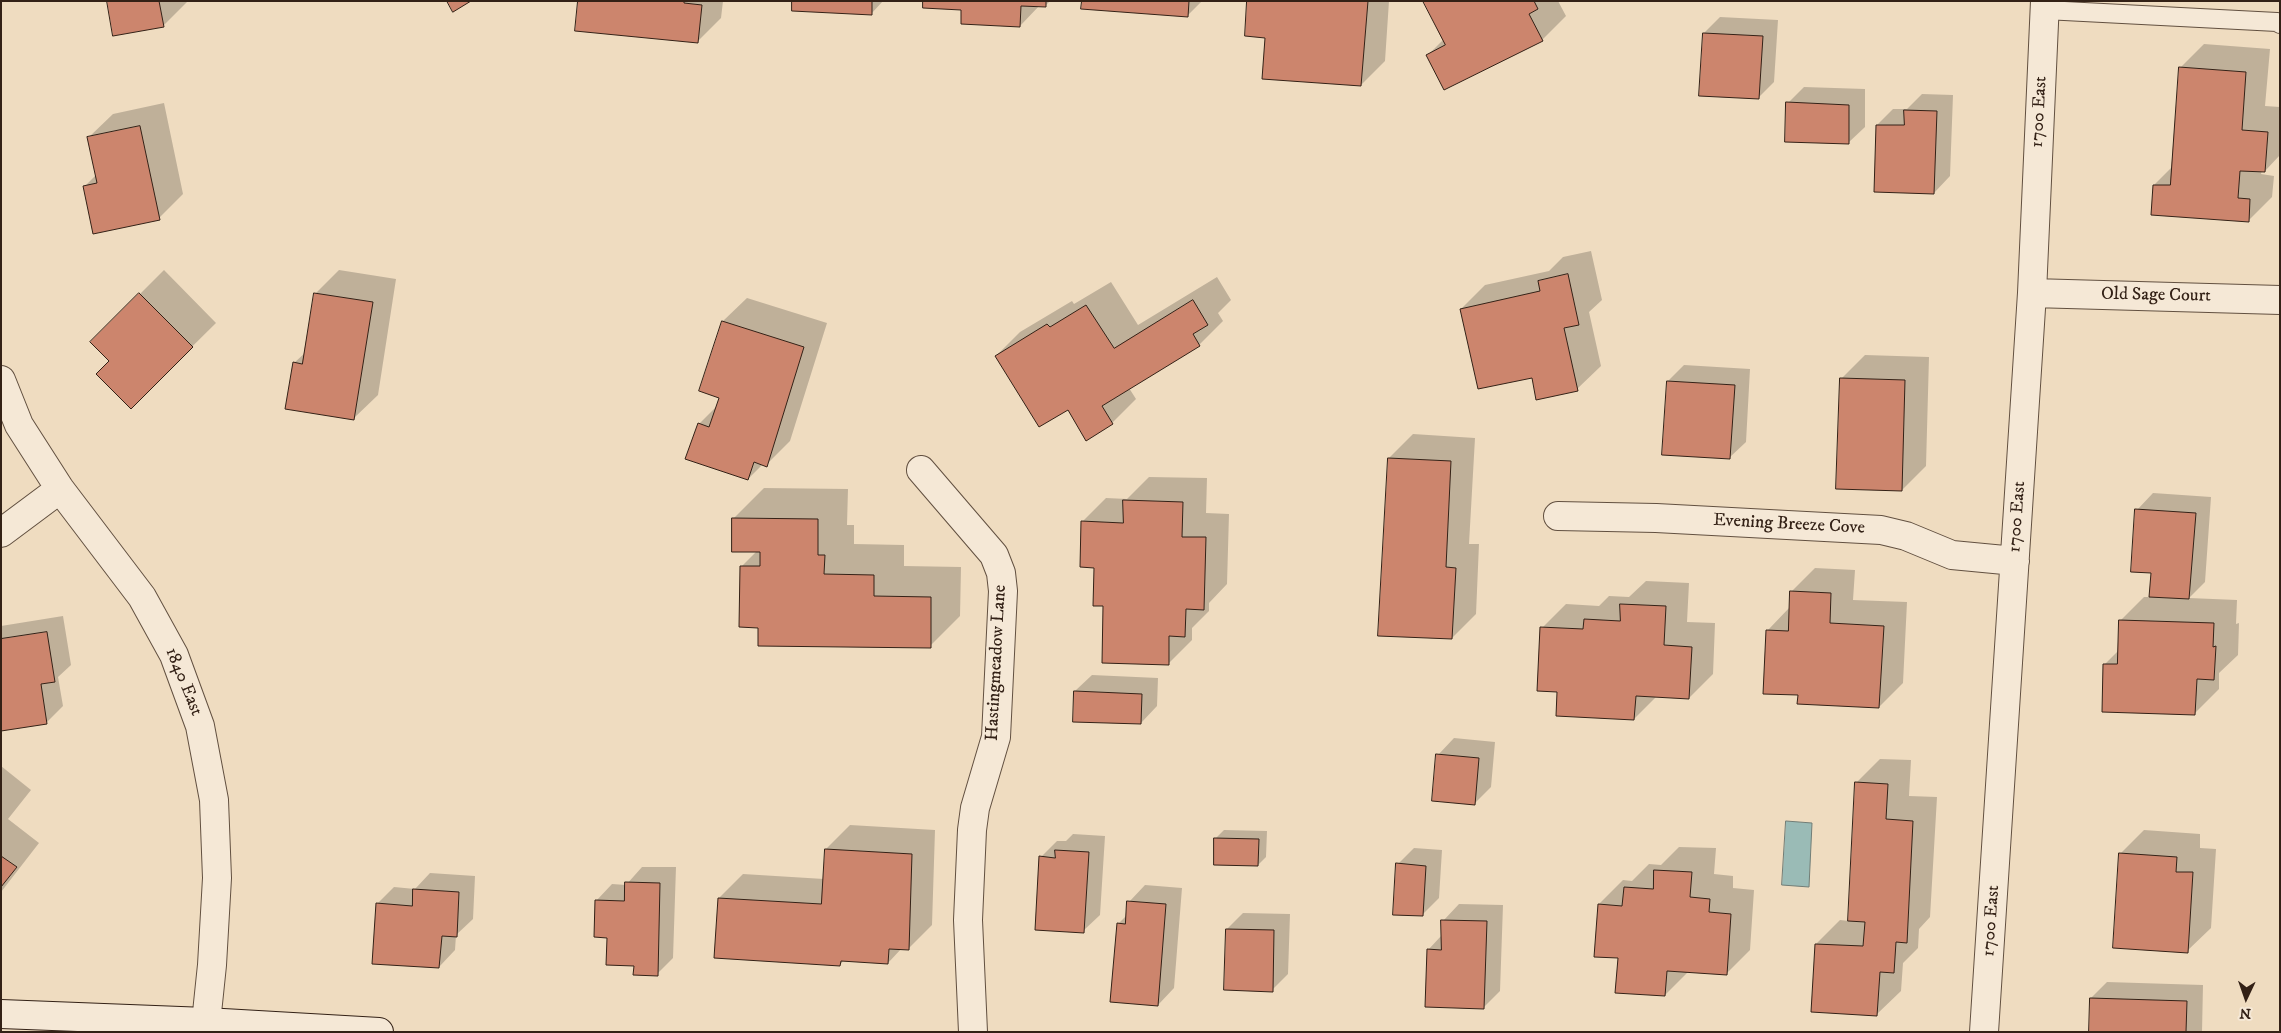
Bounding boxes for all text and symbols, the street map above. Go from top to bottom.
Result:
street label: 1700 East [2027,76,2053,148]
street label: Old Sage Court [2101,284,2211,308]
street label: 1700 East [2005,481,2031,553]
street label: Evening Breeze Cove [1713,510,1865,540]
street label: Hastingmeadow Lane [982,584,1012,742]
street label: 1840 East [160,645,206,719]
street label: 1700 East [1979,885,2005,957]
north arrow [2221,973,2271,1023]
text: N [2239,1004,2251,1022]

